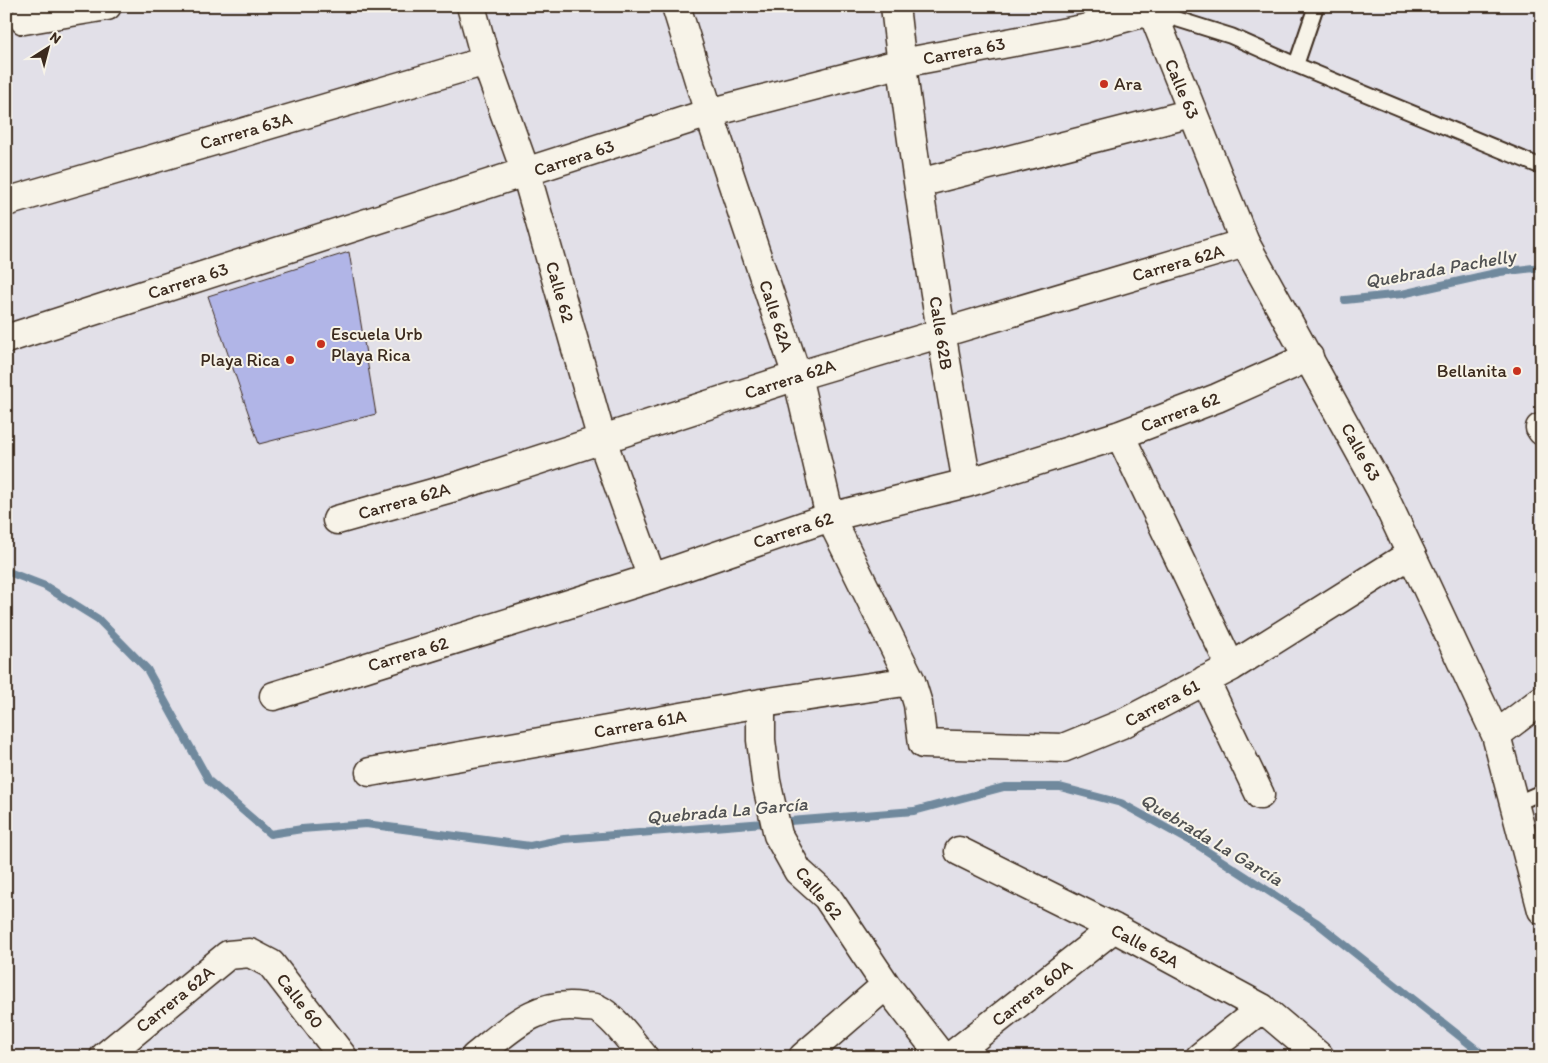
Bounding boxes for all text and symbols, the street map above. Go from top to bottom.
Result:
north arrow [22,22,72,72]
text: N [47,28,64,48]
street label: Carrera 63 [921,32,1007,70]
street label: Calle 63 [1160,56,1205,122]
place label: Ara [1114,73,1143,95]
marker: Ara [1098,78,1110,90]
street label: Carrera 63A [197,107,295,155]
street label: Carrera 63 [531,135,617,181]
street label: Carrera 62A [1130,239,1227,287]
water label: Quebrada Pachelly [1363,244,1519,293]
street label: Carrera 63 [145,258,231,304]
street label: Calle 62 [541,259,579,326]
street label: Calle 62A [754,277,798,355]
street label: Calle 62B [924,295,958,371]
place label: Escuela Urb Playa Rica [331,323,423,366]
marker: Escuela Urb Playa Rica [315,338,327,350]
place label: Playa Rica [200,349,281,371]
marker: Playa Rica [284,354,296,366]
street label: Carrera 62A [742,354,839,404]
place label: Bellanita [1437,360,1508,382]
marker: Bellanita [1511,365,1523,377]
street label: Carrera 62 [1137,387,1223,437]
street label: Calle 63 [1336,419,1386,485]
street label: Carrera 62A [356,477,453,525]
street label: Carrera 62 [750,507,836,553]
street label: Carrera 62 [365,631,451,677]
street label: Carrera 61 [1121,674,1203,732]
street label: Carrera 61A [592,705,688,743]
water label: Quebrada La García [1136,788,1287,891]
water label: Quebrada La García [645,792,809,829]
street label: Calle 62 [790,862,848,925]
street label: Calle 62A [1107,919,1183,973]
street label: Carrera 60A [987,954,1077,1031]
street label: Carrera 62A [131,960,219,1037]
street label: Calle 60 [272,969,328,1033]

